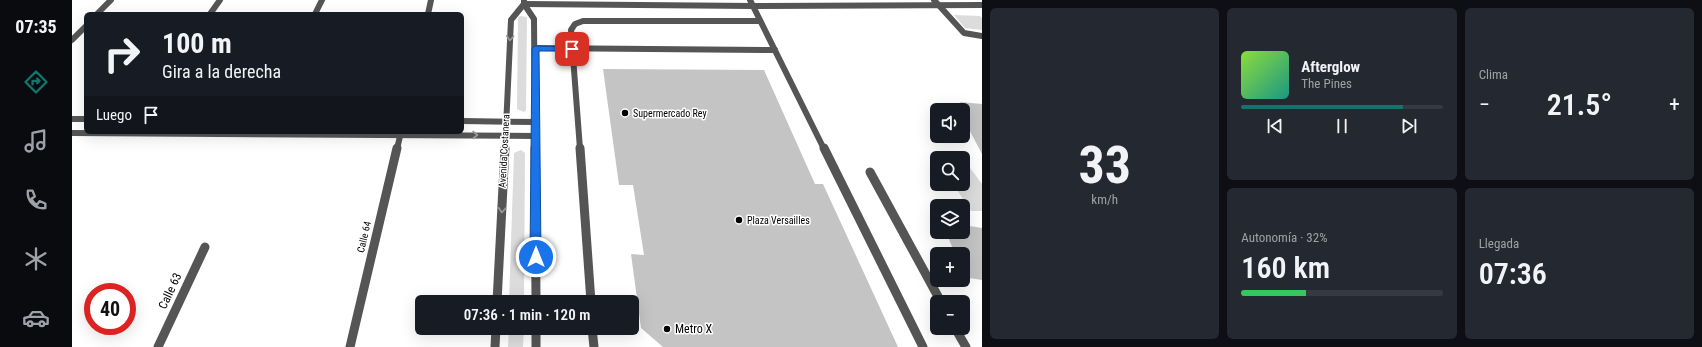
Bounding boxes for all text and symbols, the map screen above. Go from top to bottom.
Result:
text: 07:35 [15,16,57,37]
text: 100 m [162,27,232,60]
icon: right [96,28,148,80]
pin [555,32,589,66]
one-way arrow [506,35,515,41]
icon: arrive [561,38,583,60]
text: Afterglow [1301,58,1360,76]
text: Gira a la derecha [162,61,281,82]
text: Clima [1479,67,1508,82]
icon: directions [22,68,50,96]
text: The Pines [1301,76,1352,91]
text: 21.5° [1547,87,1612,122]
text: − [1479,92,1490,117]
text: + [1669,92,1680,117]
map controls [930,103,970,335]
button: sound [930,103,970,143]
icon: arrive [140,104,162,126]
text: Luego [96,106,132,124]
marker: Supermercado Rey [620,108,630,118]
place label: Supermercado Rey [633,108,707,119]
street label: Avenida Costanera [497,114,511,188]
icon: previous [1264,115,1286,137]
icon: pause [1331,115,1353,137]
icon: next [1398,115,1420,137]
icon: music [22,127,50,155]
one-way arrow [472,131,478,139]
text: 33 [1078,135,1131,196]
button: search [930,151,970,191]
icon: phone [22,186,50,214]
text: km/h [1091,192,1118,207]
button: layers [930,199,970,239]
one-way arrow [497,207,506,213]
marker: Plaza Versailles [734,215,744,225]
place label: Plaza Versailles [747,215,810,226]
street label: Calle 64 [355,220,373,254]
text: Autonomía · 32% [1241,230,1327,245]
position arrow [515,236,557,278]
text: Llegada [1479,236,1519,251]
icon: climate [22,245,50,273]
button: + [930,247,970,287]
text: 160 km [1241,250,1330,285]
text: 07:36 [1479,256,1547,291]
street label: Calle 63 [156,271,184,311]
speed limit sign: 40 [84,283,136,335]
button: − [930,295,970,335]
icon: car [22,304,50,332]
text: 07:36 · 1 min · 120 m [464,306,590,324]
place label: Metro X [675,322,713,336]
marker: Metro X [662,324,672,334]

